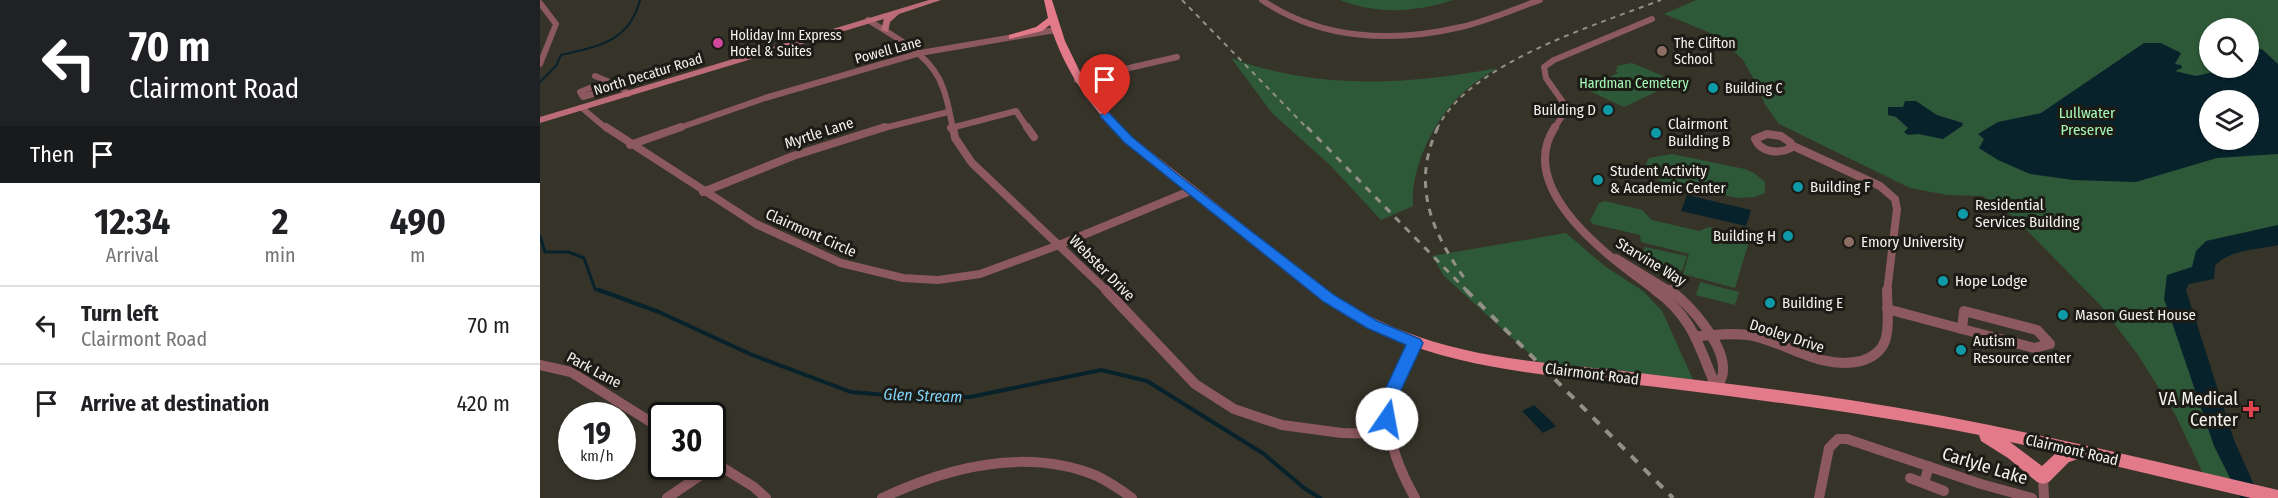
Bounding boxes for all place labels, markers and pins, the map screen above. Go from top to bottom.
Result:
place label: Holiday Inn Express Hotel & Suites [730,27,842,60]
place label: The Clifton School [1674,35,1736,68]
marker: Holiday Inn Express Hotel & Suites [711,36,725,50]
marker: The Clifton School [1655,44,1669,58]
pin [1079,54,1130,116]
place label: Building C [1725,80,1783,97]
marker: Building C [1706,81,1720,95]
place label: Building D [1533,101,1596,119]
marker: Building D [1601,103,1615,117]
place label: Clairmont Building B [1668,115,1730,150]
marker: Clairmont Building B [1649,126,1663,140]
place label: Student Activity & Academic Center [1610,162,1726,197]
marker: Student Activity & Academic Center [1591,173,1605,187]
place label: Building F [1810,178,1871,196]
marker: Building F [1791,180,1805,194]
place label: Residential Services Building [1975,196,2080,231]
marker: Residential Services Building [1956,207,1970,221]
place label: Building H [1713,227,1776,245]
marker: Building H [1781,229,1795,243]
place label: Emory University [1861,233,1964,251]
marker: Emory University [1842,235,1856,249]
place label: Hope Lodge [1955,272,2027,290]
marker: Hope Lodge [1936,274,1950,288]
place label: Building E [1782,294,1843,312]
marker: Building E [1763,296,1777,310]
place label: Mason Guest House [2075,306,2196,324]
marker: Mason Guest House [2056,308,2070,322]
place label: Autism Resource center [1973,332,2072,367]
marker: Autism Resource center [1954,343,1968,357]
place label: VA Medical Center [2159,388,2239,431]
marker: VA Medical Center [2242,400,2260,418]

